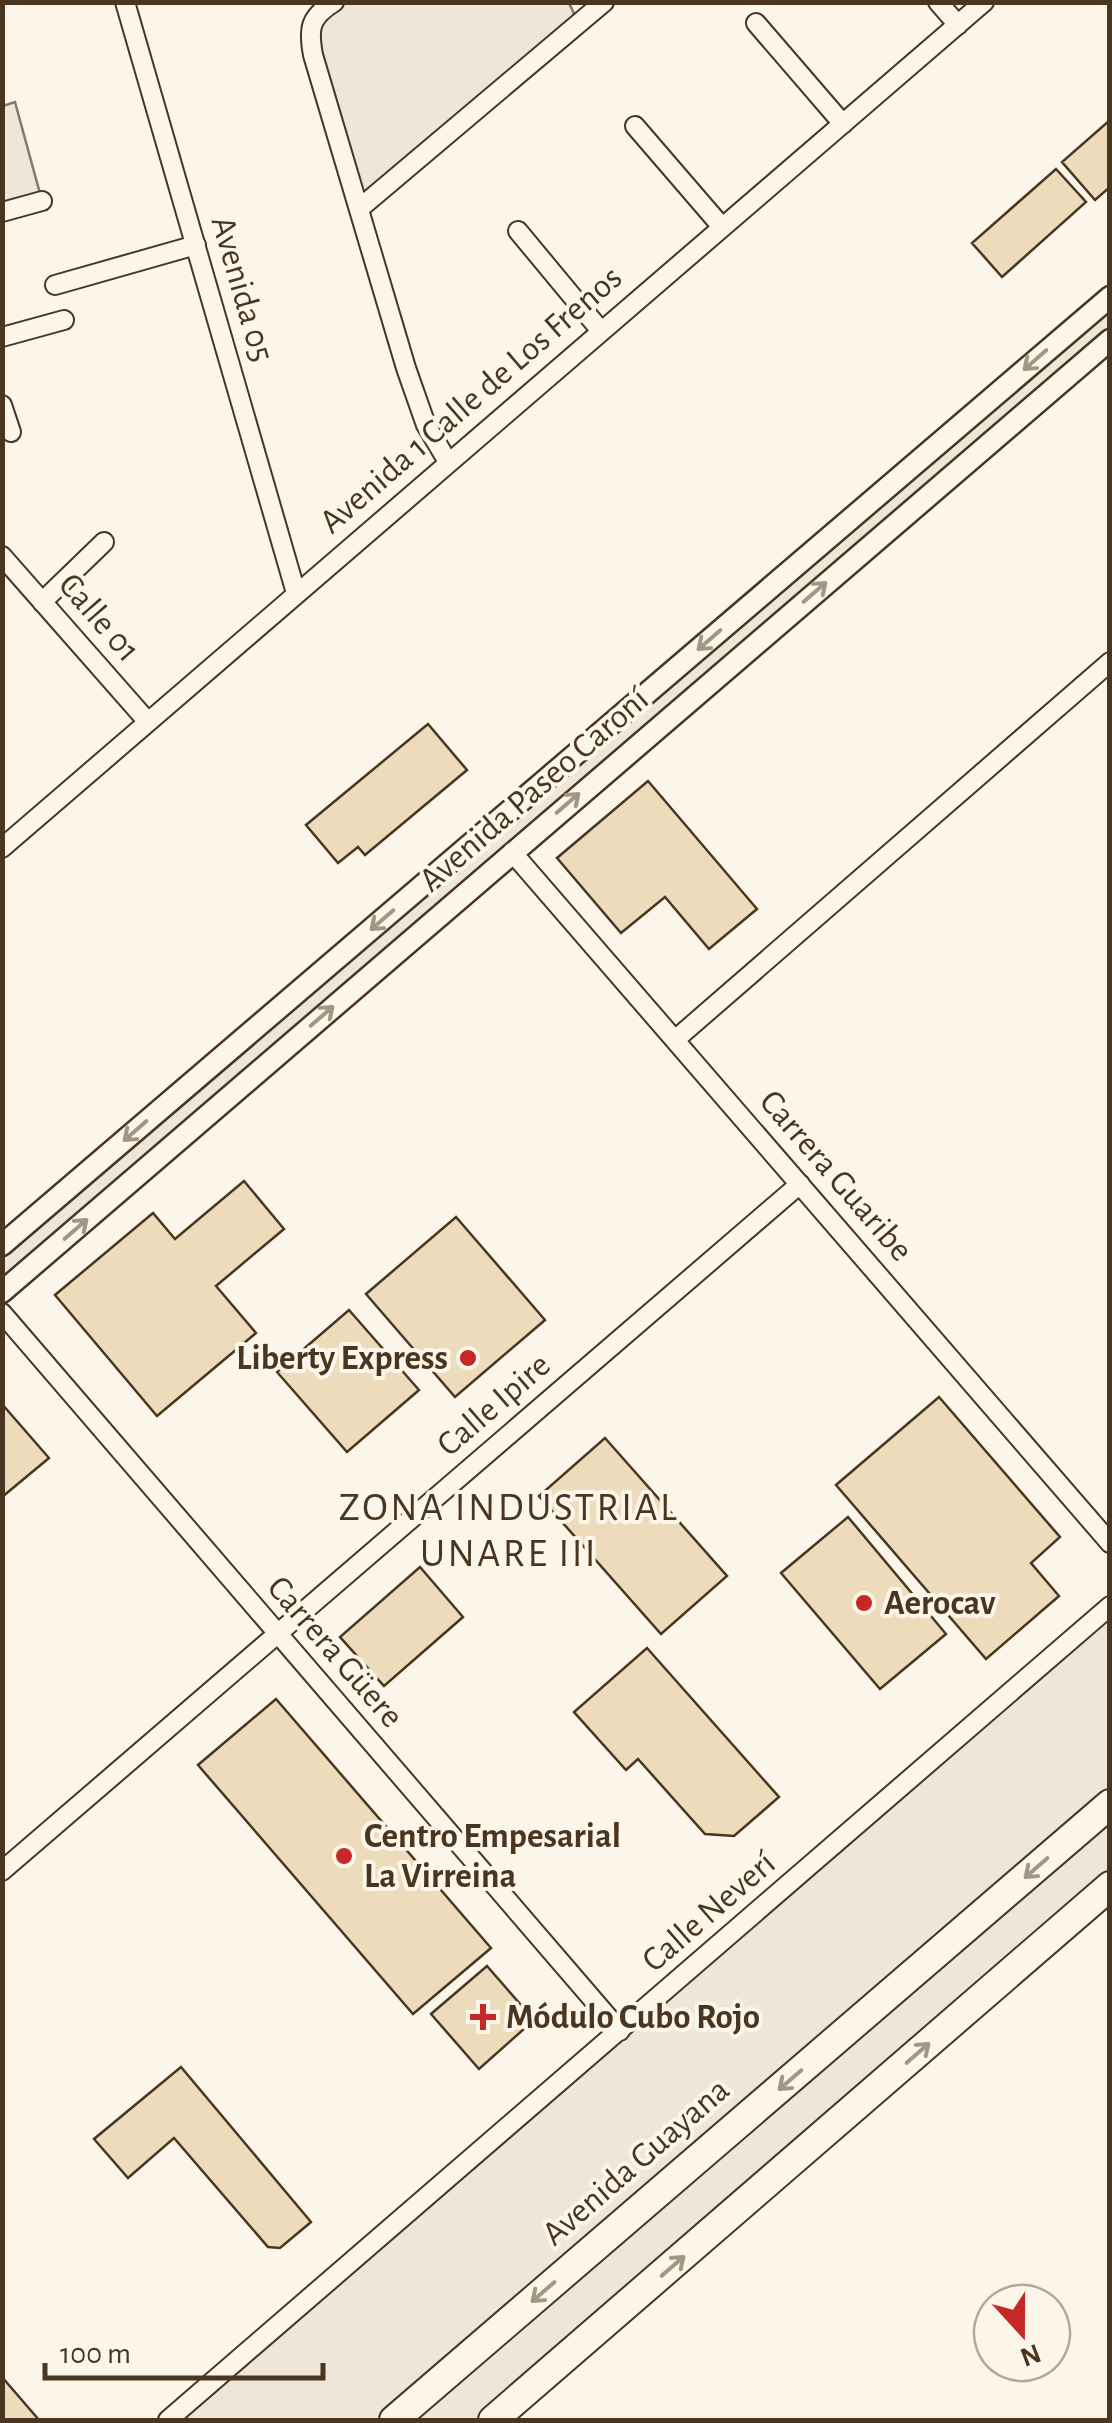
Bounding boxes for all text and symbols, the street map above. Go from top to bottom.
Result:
street label: Avenida 05 [205,212,279,366]
street label: Avenida 1 Calle de Los Frenos [313,260,629,540]
one-way arrow [1023,349,1049,371]
street label: Calle 01 [52,567,146,669]
one-way arrow [802,581,827,604]
one-way arrow [696,629,722,651]
street label: Avenida Paseo Caroní [413,681,656,899]
one-way arrow [555,792,580,815]
one-way arrow [370,908,395,931]
one-way arrow [309,1004,334,1027]
street label: Carrera Guaribe [753,1084,919,1268]
one-way arrow [123,1119,148,1142]
one-way arrow [63,1218,89,1240]
place label: Liberty Express [236,1341,448,1376]
street label: Calle Ipire [431,1347,557,1463]
marker: Liberty Express [457,1347,479,1369]
district label: ZONA INDUSTRIAL UNARE III [339,1488,679,1574]
street label: Carrera Güere [260,1570,410,1734]
place label: Aerocav [884,1586,996,1621]
marker: Aerocav [853,1592,875,1614]
place label: Centro Empesarial La Virreina [364,1819,621,1894]
marker: Centro Empesarial La Virreina [333,1845,355,1867]
street label: Calle Neverí [636,1845,782,1979]
one-way arrow [1023,1856,1049,1878]
place label: Módulo Cubo Rojo [506,2000,760,2035]
marker: Módulo Cubo Rojo [470,2004,496,2030]
one-way arrow [905,2042,931,2064]
one-way arrow [777,2069,803,2091]
street label: Avenida Guayana [536,2072,736,2252]
one-way arrow [660,2254,685,2277]
one-way arrow [531,2281,557,2303]
north arrow [972,2283,1072,2383]
scale bar [45,2318,322,2380]
text: N [1016,2338,1044,2371]
text: 100 m [60,2339,131,2369]

